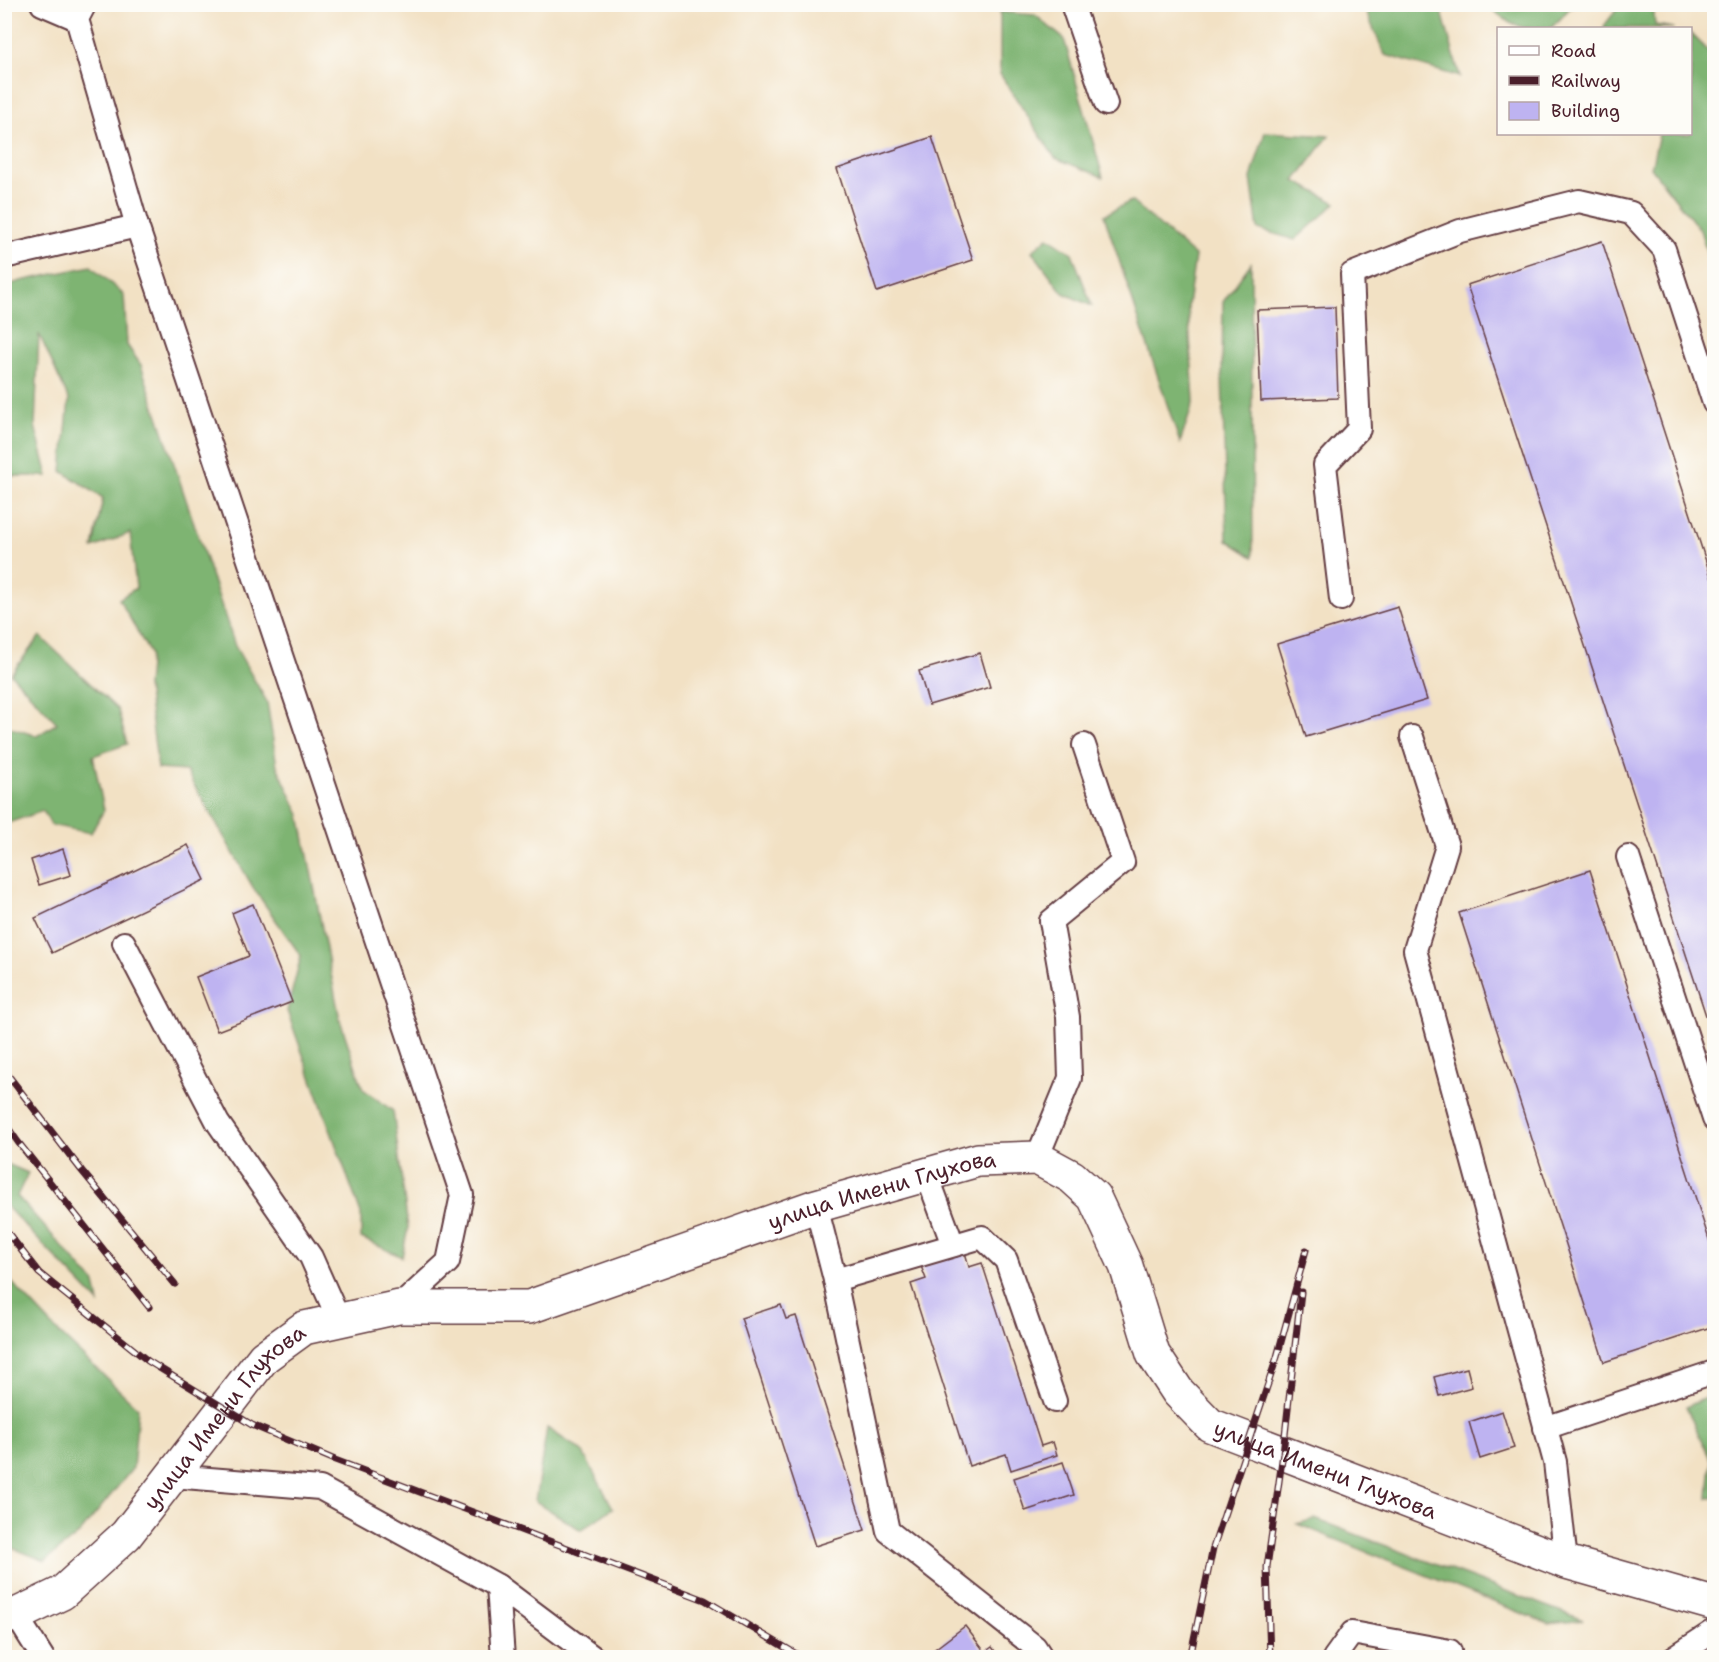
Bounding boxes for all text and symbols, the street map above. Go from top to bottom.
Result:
legend [1497,27,1692,135]
text: Road [1551,39,1596,63]
text: Railway [1551,69,1621,93]
text: Building [1551,99,1620,123]
street label: улица Имени Глухова [764,1145,997,1237]
street label: улица Имени Глухова [137,1317,312,1516]
street label: улица Имени Глухова [1209,1414,1441,1526]

